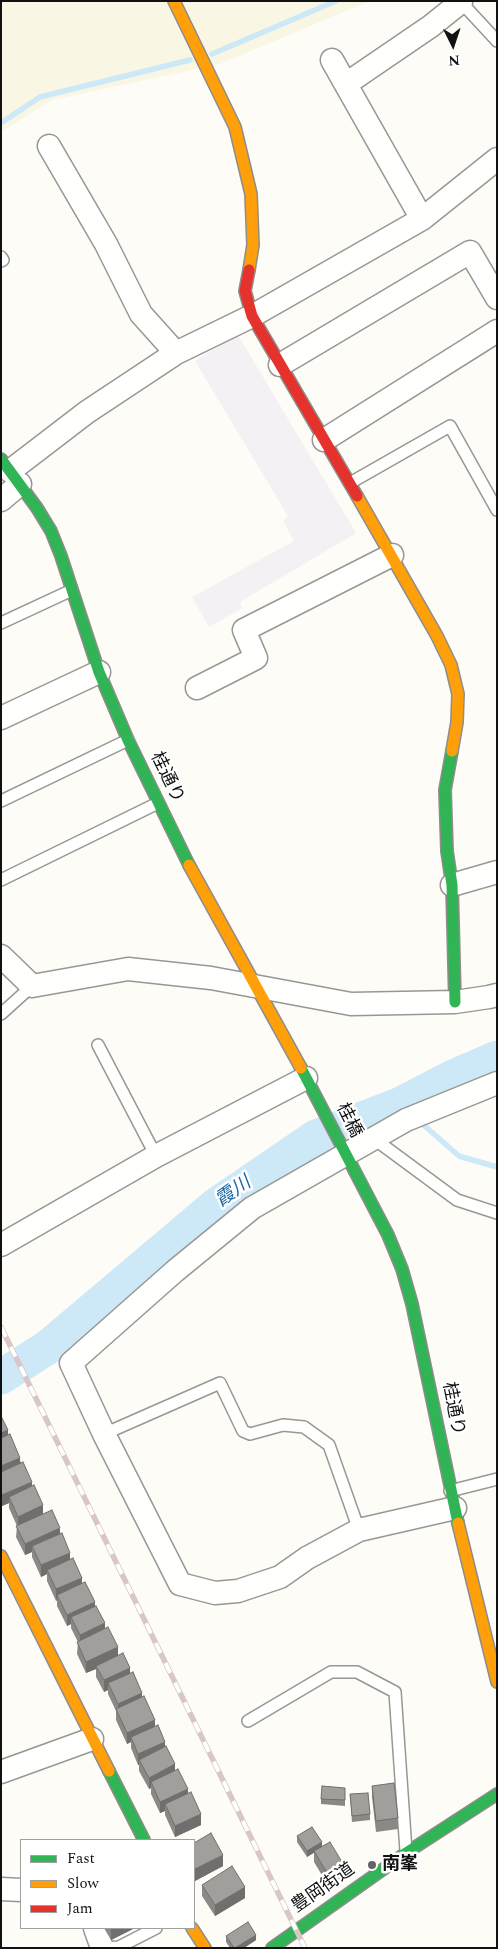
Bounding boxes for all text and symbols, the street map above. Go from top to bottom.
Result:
north arrow [428,20,478,70]
text: N [448,50,461,71]
street label: 桂通り [144,749,188,807]
street label: 桂橋 [330,1100,366,1142]
water label: 霞川 [212,1173,256,1213]
street label: 桂通り [436,1380,468,1438]
legend [20,1839,195,1929]
text: Fast [67,1847,95,1870]
place label: 南峯 [382,1854,418,1876]
marker: 南峯 [366,1859,378,1871]
street label: 豊岡街道 [288,1860,360,1918]
text: Slow [67,1872,99,1895]
text: Jam [67,1897,93,1920]

